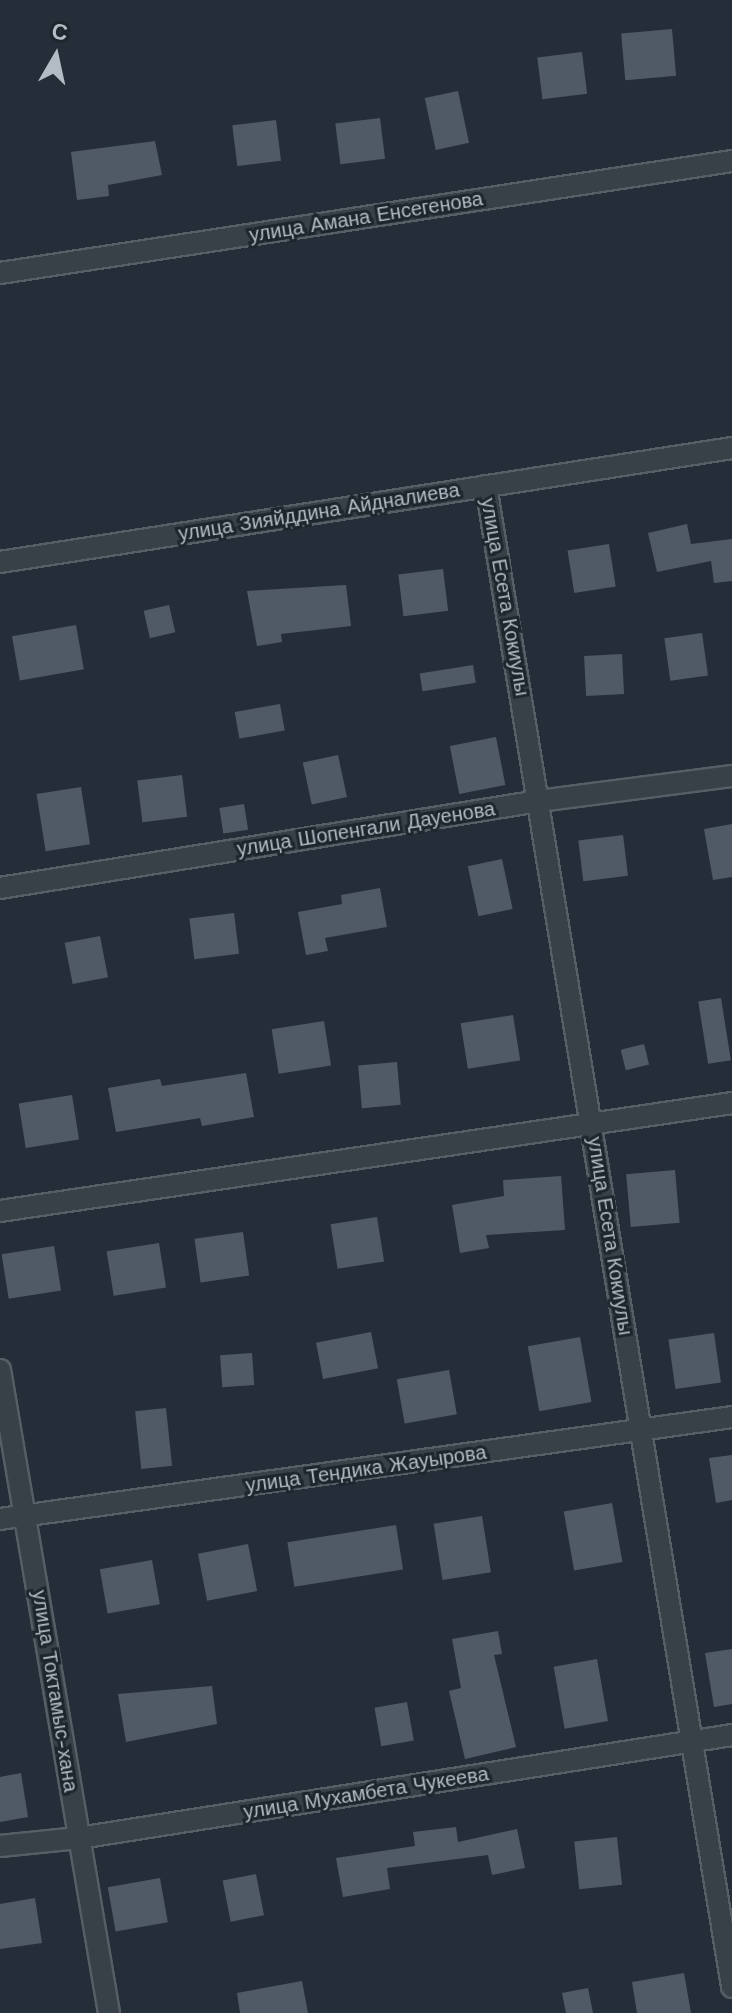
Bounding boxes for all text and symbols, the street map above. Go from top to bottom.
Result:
north arrow [16,16,96,96]
text: С [50,18,70,45]
street label: улица Амана Енсегенова [247,187,485,247]
street label: улица Зияйддина Айдналиева [177,478,461,546]
street label: улица Есета Кокиулы [476,496,534,698]
street label: улица Шопенгали Дауенова [235,797,497,861]
street label: улица Есета Кокиулы [582,1135,638,1337]
street label: улица Тендика Жауырова [244,1440,488,1498]
street label: улица Токтамыс-хана [27,1588,83,1794]
street label: улица Мухамбета Чукеева [242,1762,490,1824]

